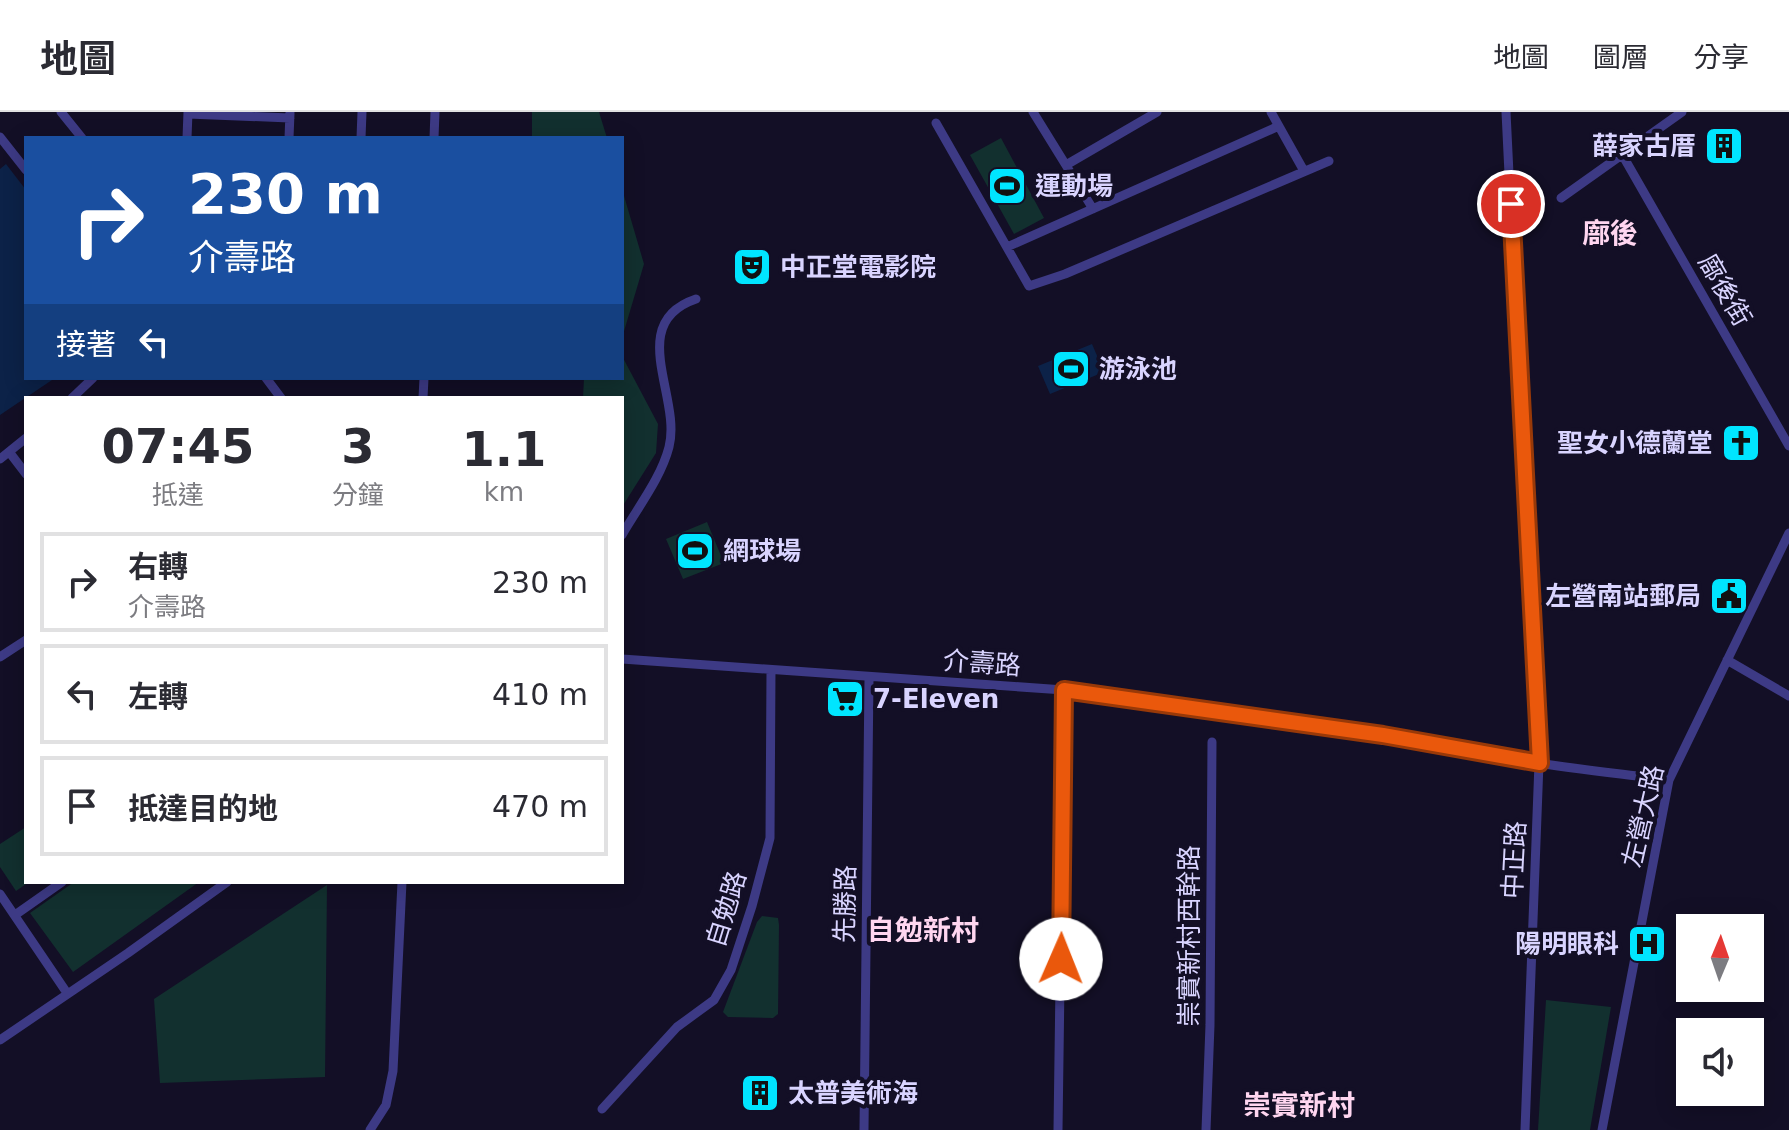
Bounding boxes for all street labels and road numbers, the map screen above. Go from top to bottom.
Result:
street label: 廍後街 [1693,249,1757,331]
street label: 介壽路 [942,645,1022,681]
street label: 左營大路 [1617,762,1669,870]
street label: 中正路 [1497,820,1531,900]
street label: 崇實新村西幹路 [1174,845,1204,1027]
street label: 先勝路 [829,865,861,943]
street label: 自勉路 [700,867,752,951]

